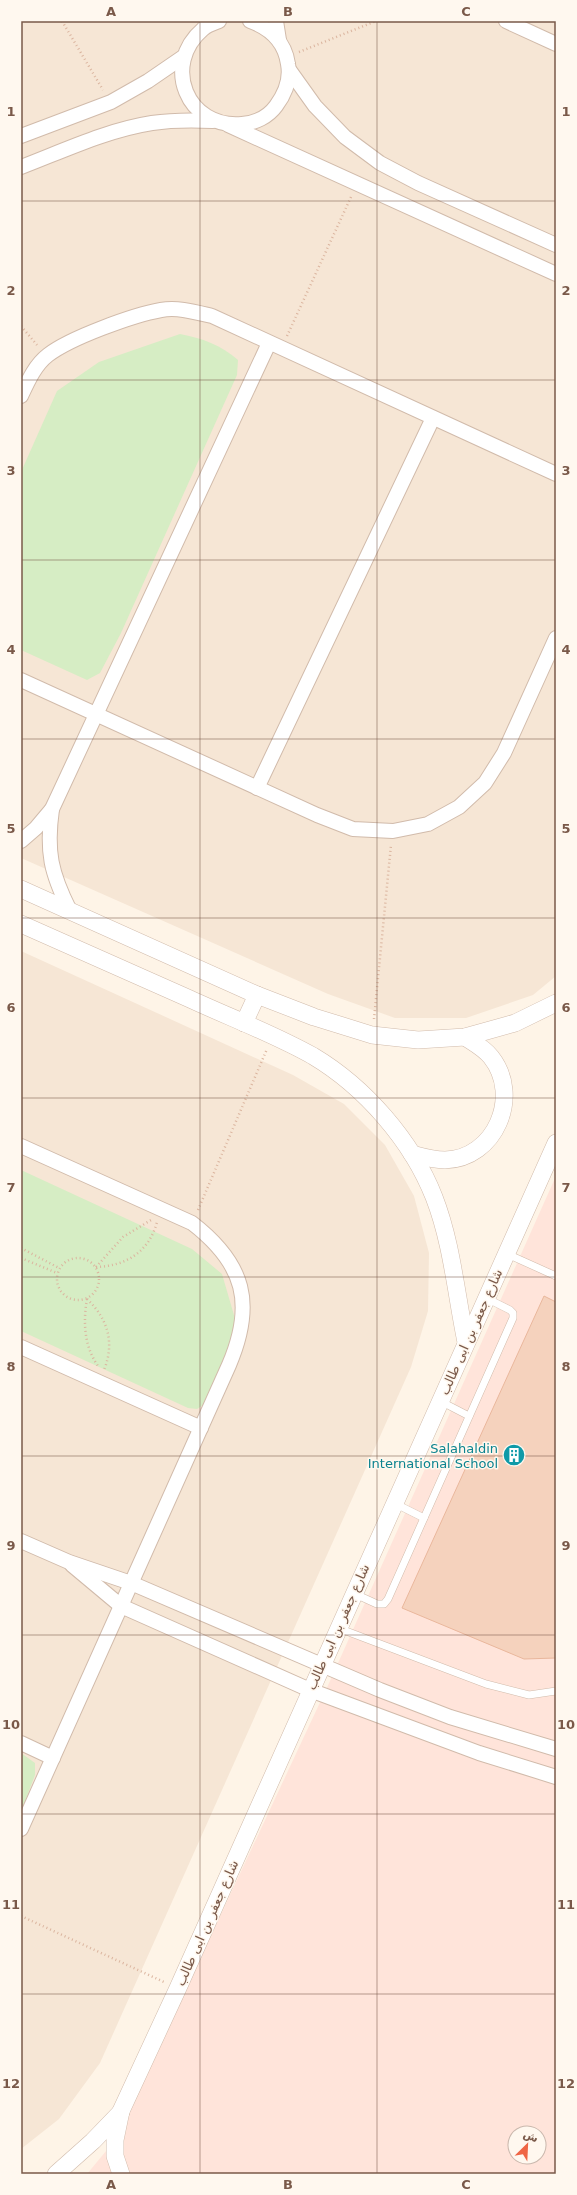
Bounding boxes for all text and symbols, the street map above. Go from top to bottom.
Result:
text: A [106,4,116,19]
text: B [283,4,293,19]
text: C [461,4,471,19]
text: 1 [6,104,16,119]
text: 1 [561,104,571,119]
text: 2 [6,283,16,298]
text: 2 [561,283,571,298]
text: 3 [6,463,16,478]
text: 3 [561,463,571,478]
text: 4 [6,642,16,657]
text: 4 [561,642,571,657]
text: 5 [6,821,16,836]
text: 5 [561,821,571,836]
text: 6 [6,1000,16,1015]
text: 6 [561,1000,571,1015]
text: 7 [6,1180,16,1195]
text: 7 [561,1180,571,1195]
street label: شارع جعفر بن ابى طالب [436,1267,506,1398]
text: 8 [6,1359,16,1374]
text: 8 [561,1359,571,1374]
place label: Salahaldin International School [368,1441,498,1471]
building icon: Salahaldin International School [501,1442,527,1468]
text: 9 [6,1538,16,1553]
text: 9 [561,1538,571,1553]
street label: شارع جعفر بن ابى طالب [303,1562,373,1693]
text: 10 [2,1717,20,1732]
text: 10 [557,1717,575,1732]
street label: شارع جعفر بن ابى طالب [172,1858,242,1989]
text: 11 [2,1897,20,1912]
text: 11 [557,1897,575,1912]
text: 12 [2,2076,20,2091]
text: 12 [557,2076,575,2091]
north arrow [507,2125,547,2165]
text: ش [521,2127,540,2145]
text: A [106,2177,116,2192]
text: B [283,2177,293,2192]
text: C [461,2177,471,2192]

